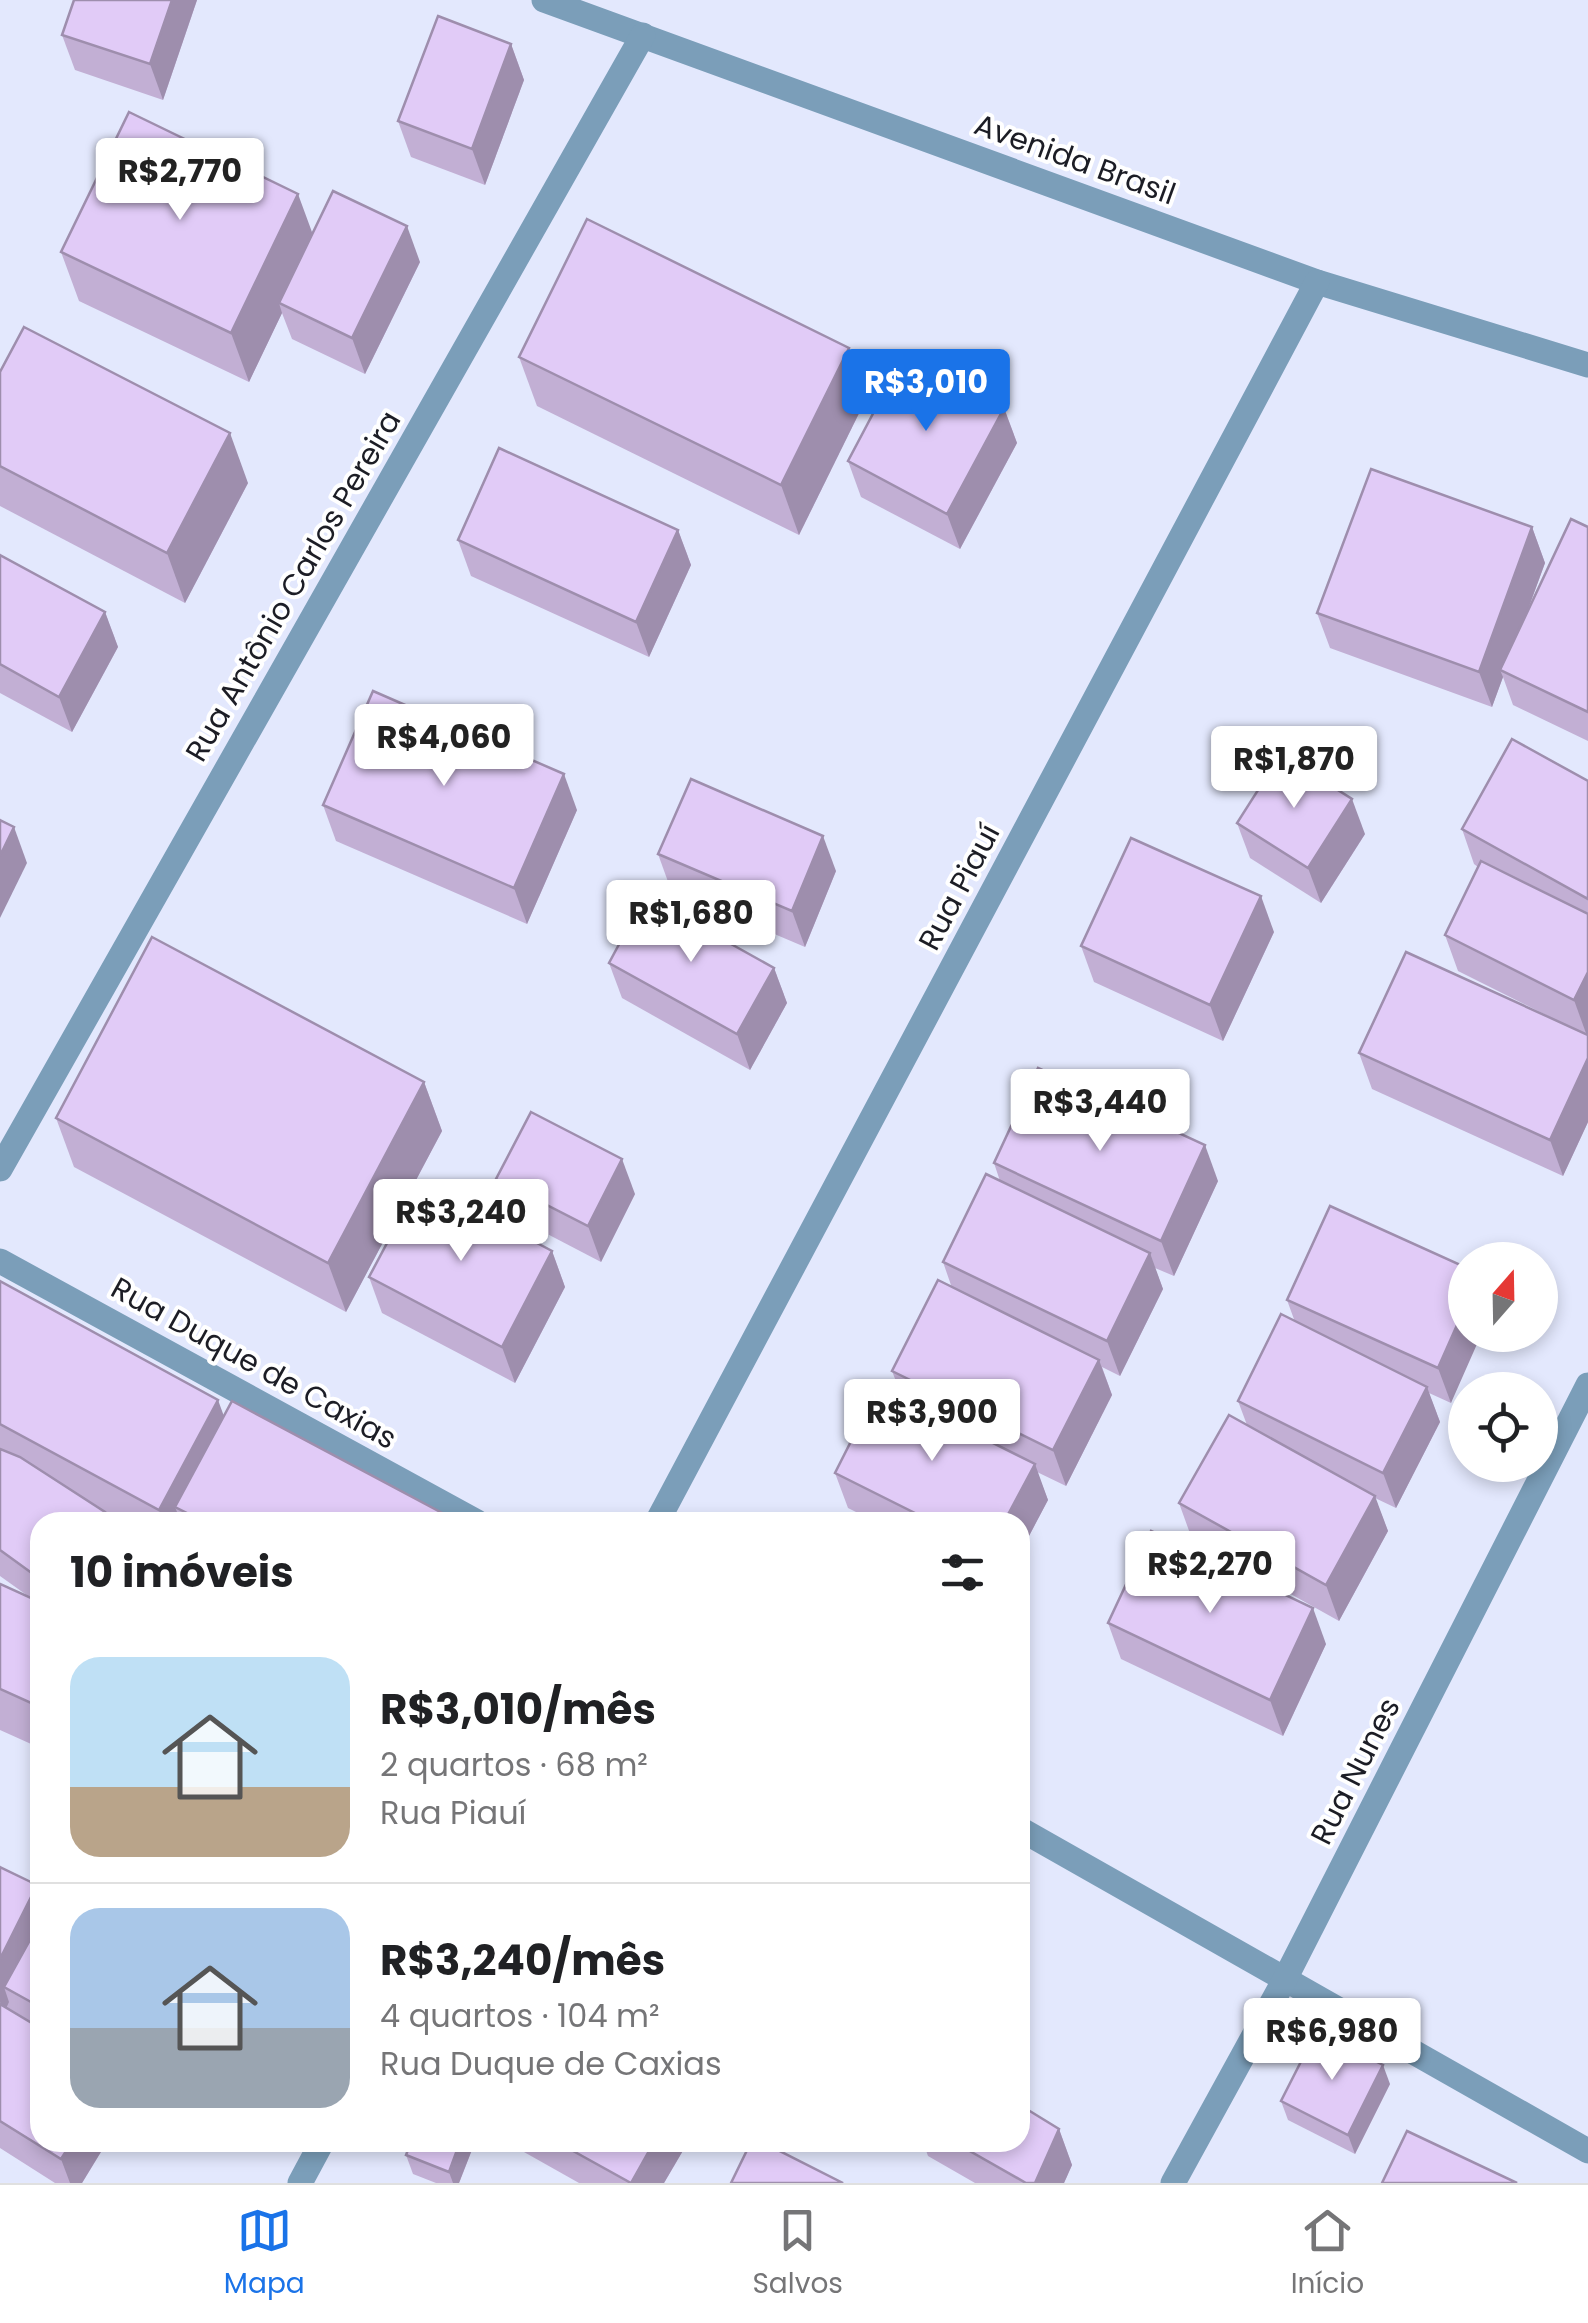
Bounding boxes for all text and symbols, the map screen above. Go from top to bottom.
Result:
street label: Avenida Brasil [968,103,1182,215]
pin: R$2,770 [88,138,272,223]
text: R$2,770 [118,148,242,193]
pin: R$3,010 [834,349,1018,434]
text: R$3,010 [864,359,988,404]
street label: Rua Antônio Carlos Pereira [175,403,411,769]
pin: R$4,060 [352,704,536,789]
text: R$4,060 [377,714,511,759]
pin: R$1,870 [1202,726,1386,811]
text: R$1,870 [1233,736,1355,781]
street label: Rua Piauí [908,816,1010,958]
pin: R$1,680 [599,880,783,965]
text: R$1,680 [628,890,754,935]
pin: R$3,440 [1008,1069,1192,1154]
text: R$3,440 [1033,1079,1167,1124]
pin: R$3,240 [369,1179,553,1264]
text: R$3,240 [395,1189,527,1234]
north arrow [1448,1242,1558,1352]
map controls [1448,1242,1558,1482]
street label: Rua Duque de Caxias [104,1267,404,1459]
button: locate [1448,1372,1558,1482]
pin: R$3,900 [840,1379,1024,1464]
text: R$3,900 [866,1389,998,1434]
pin: R$2,270 [1118,1531,1302,1616]
text: R$2,270 [1147,1541,1273,1586]
text: 10 imóveis [70,1543,294,1602]
icon: filters [935,1545,990,1600]
text: R$3,010/mês [380,1680,656,1739]
street label: Rua Nunes [1300,1690,1410,1852]
icon: home [150,1697,270,1817]
text: 2 quartos · 68 m² [380,1742,648,1787]
text: Rua Piauí [380,1790,527,1835]
text: R$3,240/mês [380,1931,665,1990]
icon: home [150,1948,270,2068]
text: 4 quartos · 104 m² [380,1993,660,2038]
pin: R$6,980 [1240,1998,1424,2083]
text: R$6,980 [1266,2008,1398,2053]
text: Rua Duque de Caxias [380,2041,722,2086]
tab: Mapa [224,2203,305,2305]
tab: Salvos [752,2203,843,2305]
tab: Início [1291,2203,1364,2305]

